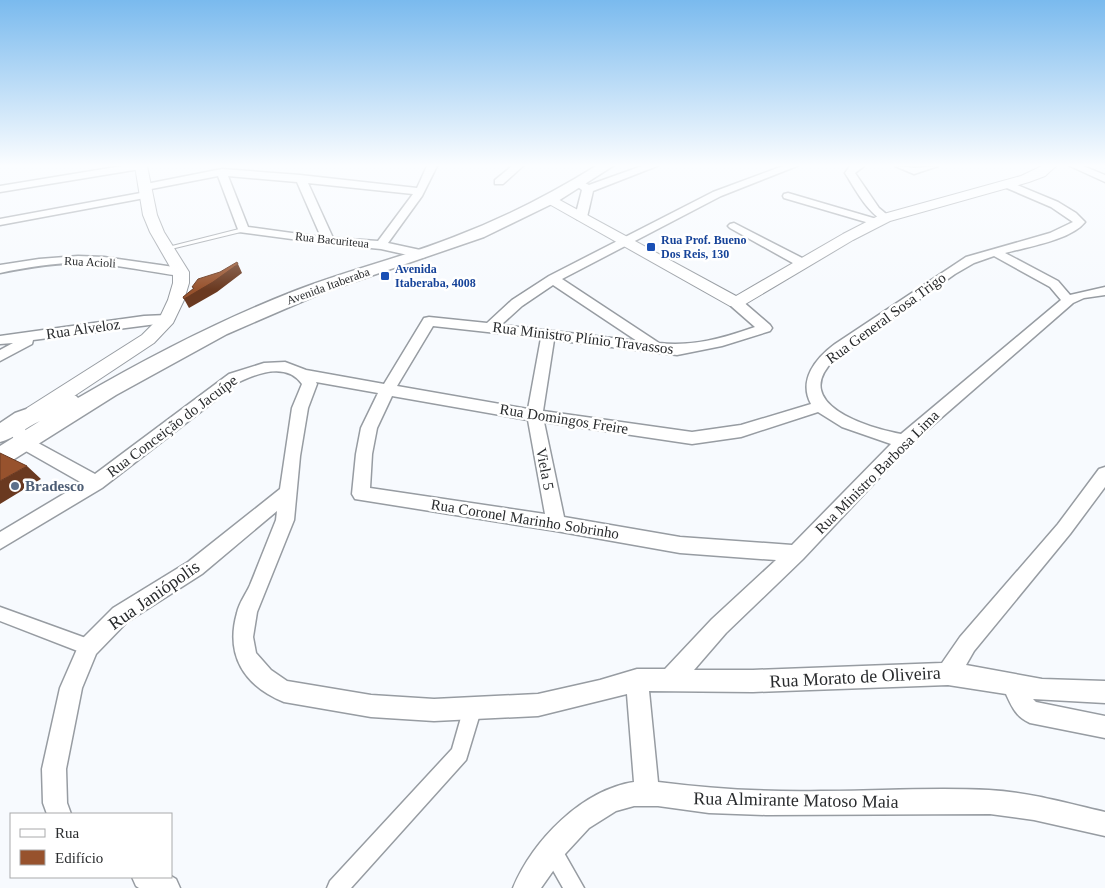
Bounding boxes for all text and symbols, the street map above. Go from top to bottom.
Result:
street label: Rua Bacuriteua [294,229,370,251]
place label: Rua Prof. Bueno Dos Reis, 130 [661,233,746,261]
marker: Rua Prof. Bueno Dos Reis, 130 [645,241,657,253]
street label: Rua Acioli [64,254,117,270]
place label: Avenida Itaberaba, 4008 [395,262,476,290]
street label: Avenida Itaberaba [285,264,372,308]
street label: Rua General Sosa Trigo [823,269,949,367]
marker: Avenida Itaberaba, 4008 [379,270,391,282]
street label: Rua Alveloz [45,316,121,342]
street label: Rua Ministro Plínio Travassos [492,319,675,357]
street label: Rua Conceição do Jacuípe [104,372,240,480]
street label: Rua Domingos Freire [499,401,630,437]
street label: Rua Ministro Barbosa Lima [812,407,942,537]
street label: Viela 5 [533,446,557,492]
place label: Bradesco [25,478,84,494]
marker: Bradesco [9,480,21,492]
street label: Rua Coronel Marinho Sobrinho [430,496,620,542]
street label: Rua Janiópolis [105,556,203,634]
street label: Rua Morato de Oliveira [769,663,941,691]
street label: Rua Almirante Matoso Maia [693,788,899,812]
legend [10,813,172,878]
text: Rua [55,825,80,841]
text: Edifício [55,850,103,866]

